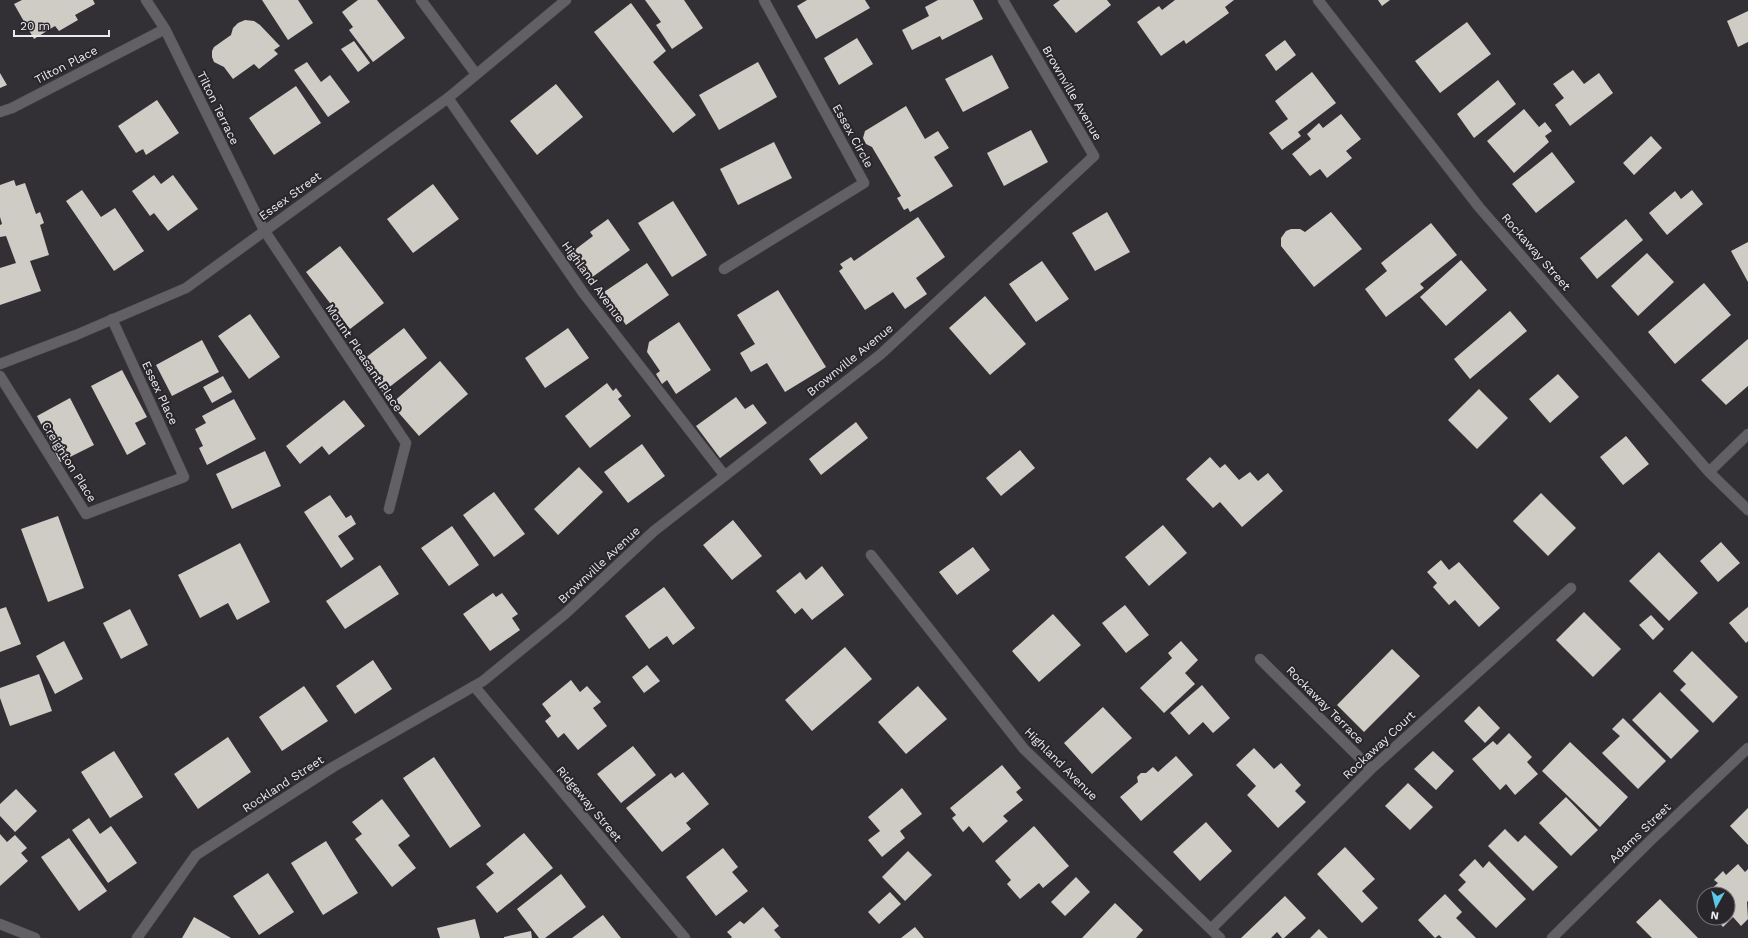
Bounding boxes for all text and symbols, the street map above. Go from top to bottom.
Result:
scale bar [14,12,109,38]
text: 20 m [20,19,50,33]
street label: Tilton Place [32,43,100,87]
street label: Brownville Avenue [1039,43,1105,143]
street label: Tilton Terrace [194,69,242,147]
street label: Essex Circle [830,102,876,170]
street label: Essex Street [256,169,324,223]
street label: Rockaway Street [1499,211,1573,293]
street label: Highland Avenue [559,239,627,326]
street label: Mount Pleasant Place [323,301,405,415]
street label: Brownville Avenue [804,321,896,399]
street label: Essex Place [139,359,181,427]
street label: Creighton Place [39,419,99,505]
street label: Brownville Avenue [555,523,643,606]
street label: Rockaway Terrace [1283,663,1367,747]
street label: Rockaway Court [1340,708,1418,782]
street label: Highland Avenue [1022,725,1100,803]
street label: Rockland Street [240,752,326,816]
street label: Ridgeway Street [553,763,625,845]
street label: Adams Street [1606,800,1674,866]
north arrow [1696,886,1736,926]
text: N [1710,908,1720,922]

